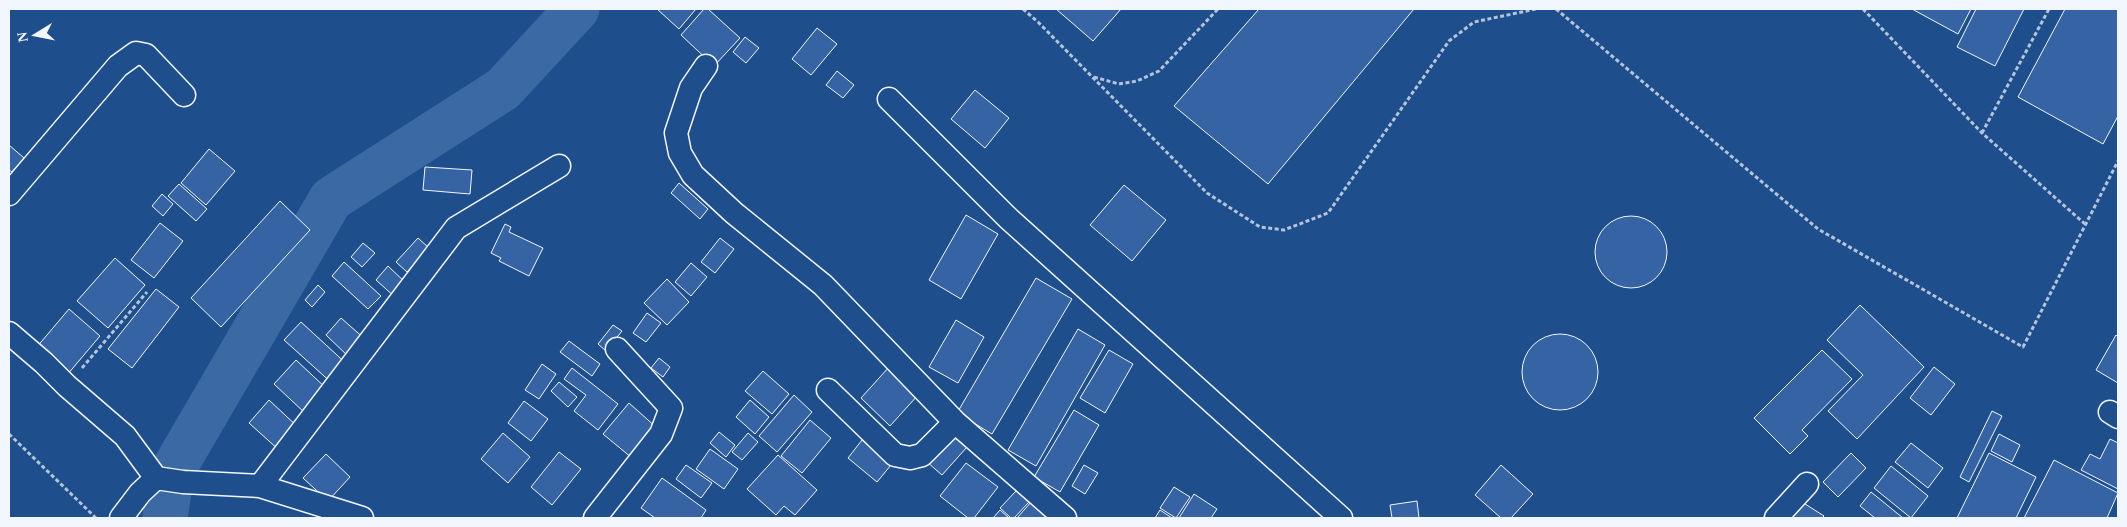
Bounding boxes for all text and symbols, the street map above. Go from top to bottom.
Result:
north arrow [10,10,60,60]
text: N [14,31,31,43]

